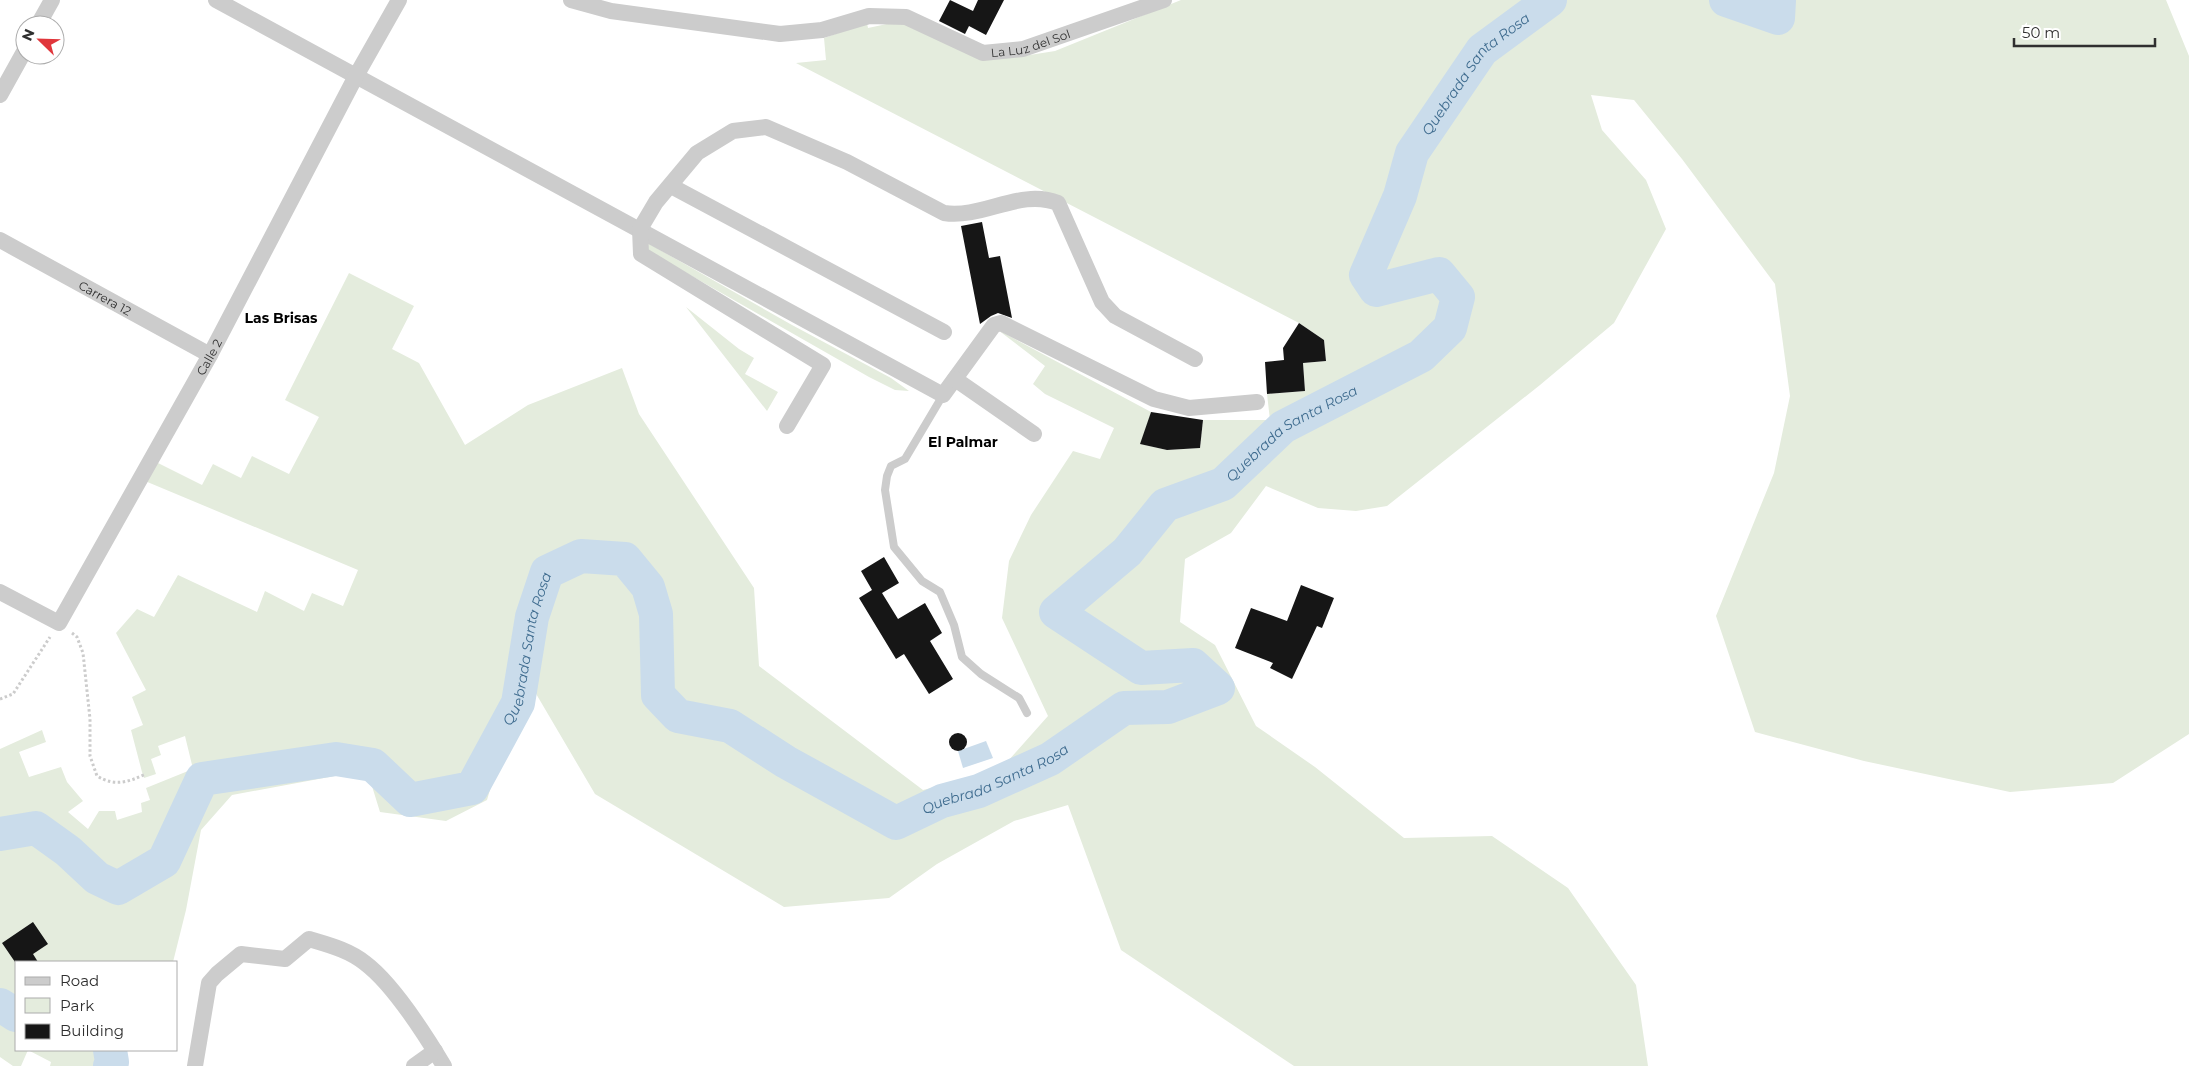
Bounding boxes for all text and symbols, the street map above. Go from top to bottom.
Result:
water label: Quebrada Santa Rosa [1418,9,1533,139]
north arrow [15,15,65,65]
scale bar [2014,15,2155,47]
text: 50 m [2022,23,2060,42]
text: N [18,26,39,44]
street label: La Luz del Sol [990,26,1072,60]
street label: Carrera 12 [76,277,134,318]
district label: Las Brisas [245,309,318,327]
street label: Calle 2 [193,336,225,378]
water label: Quebrada Santa Rosa [1222,381,1361,486]
district label: El Palmar [928,433,998,451]
water label: Quebrada Santa Rosa [499,570,555,729]
water label: Quebrada Santa Rosa [919,740,1072,818]
legend [15,961,178,1051]
text: Road [60,971,99,990]
text: Park [60,996,94,1015]
text: Building [60,1021,124,1040]

